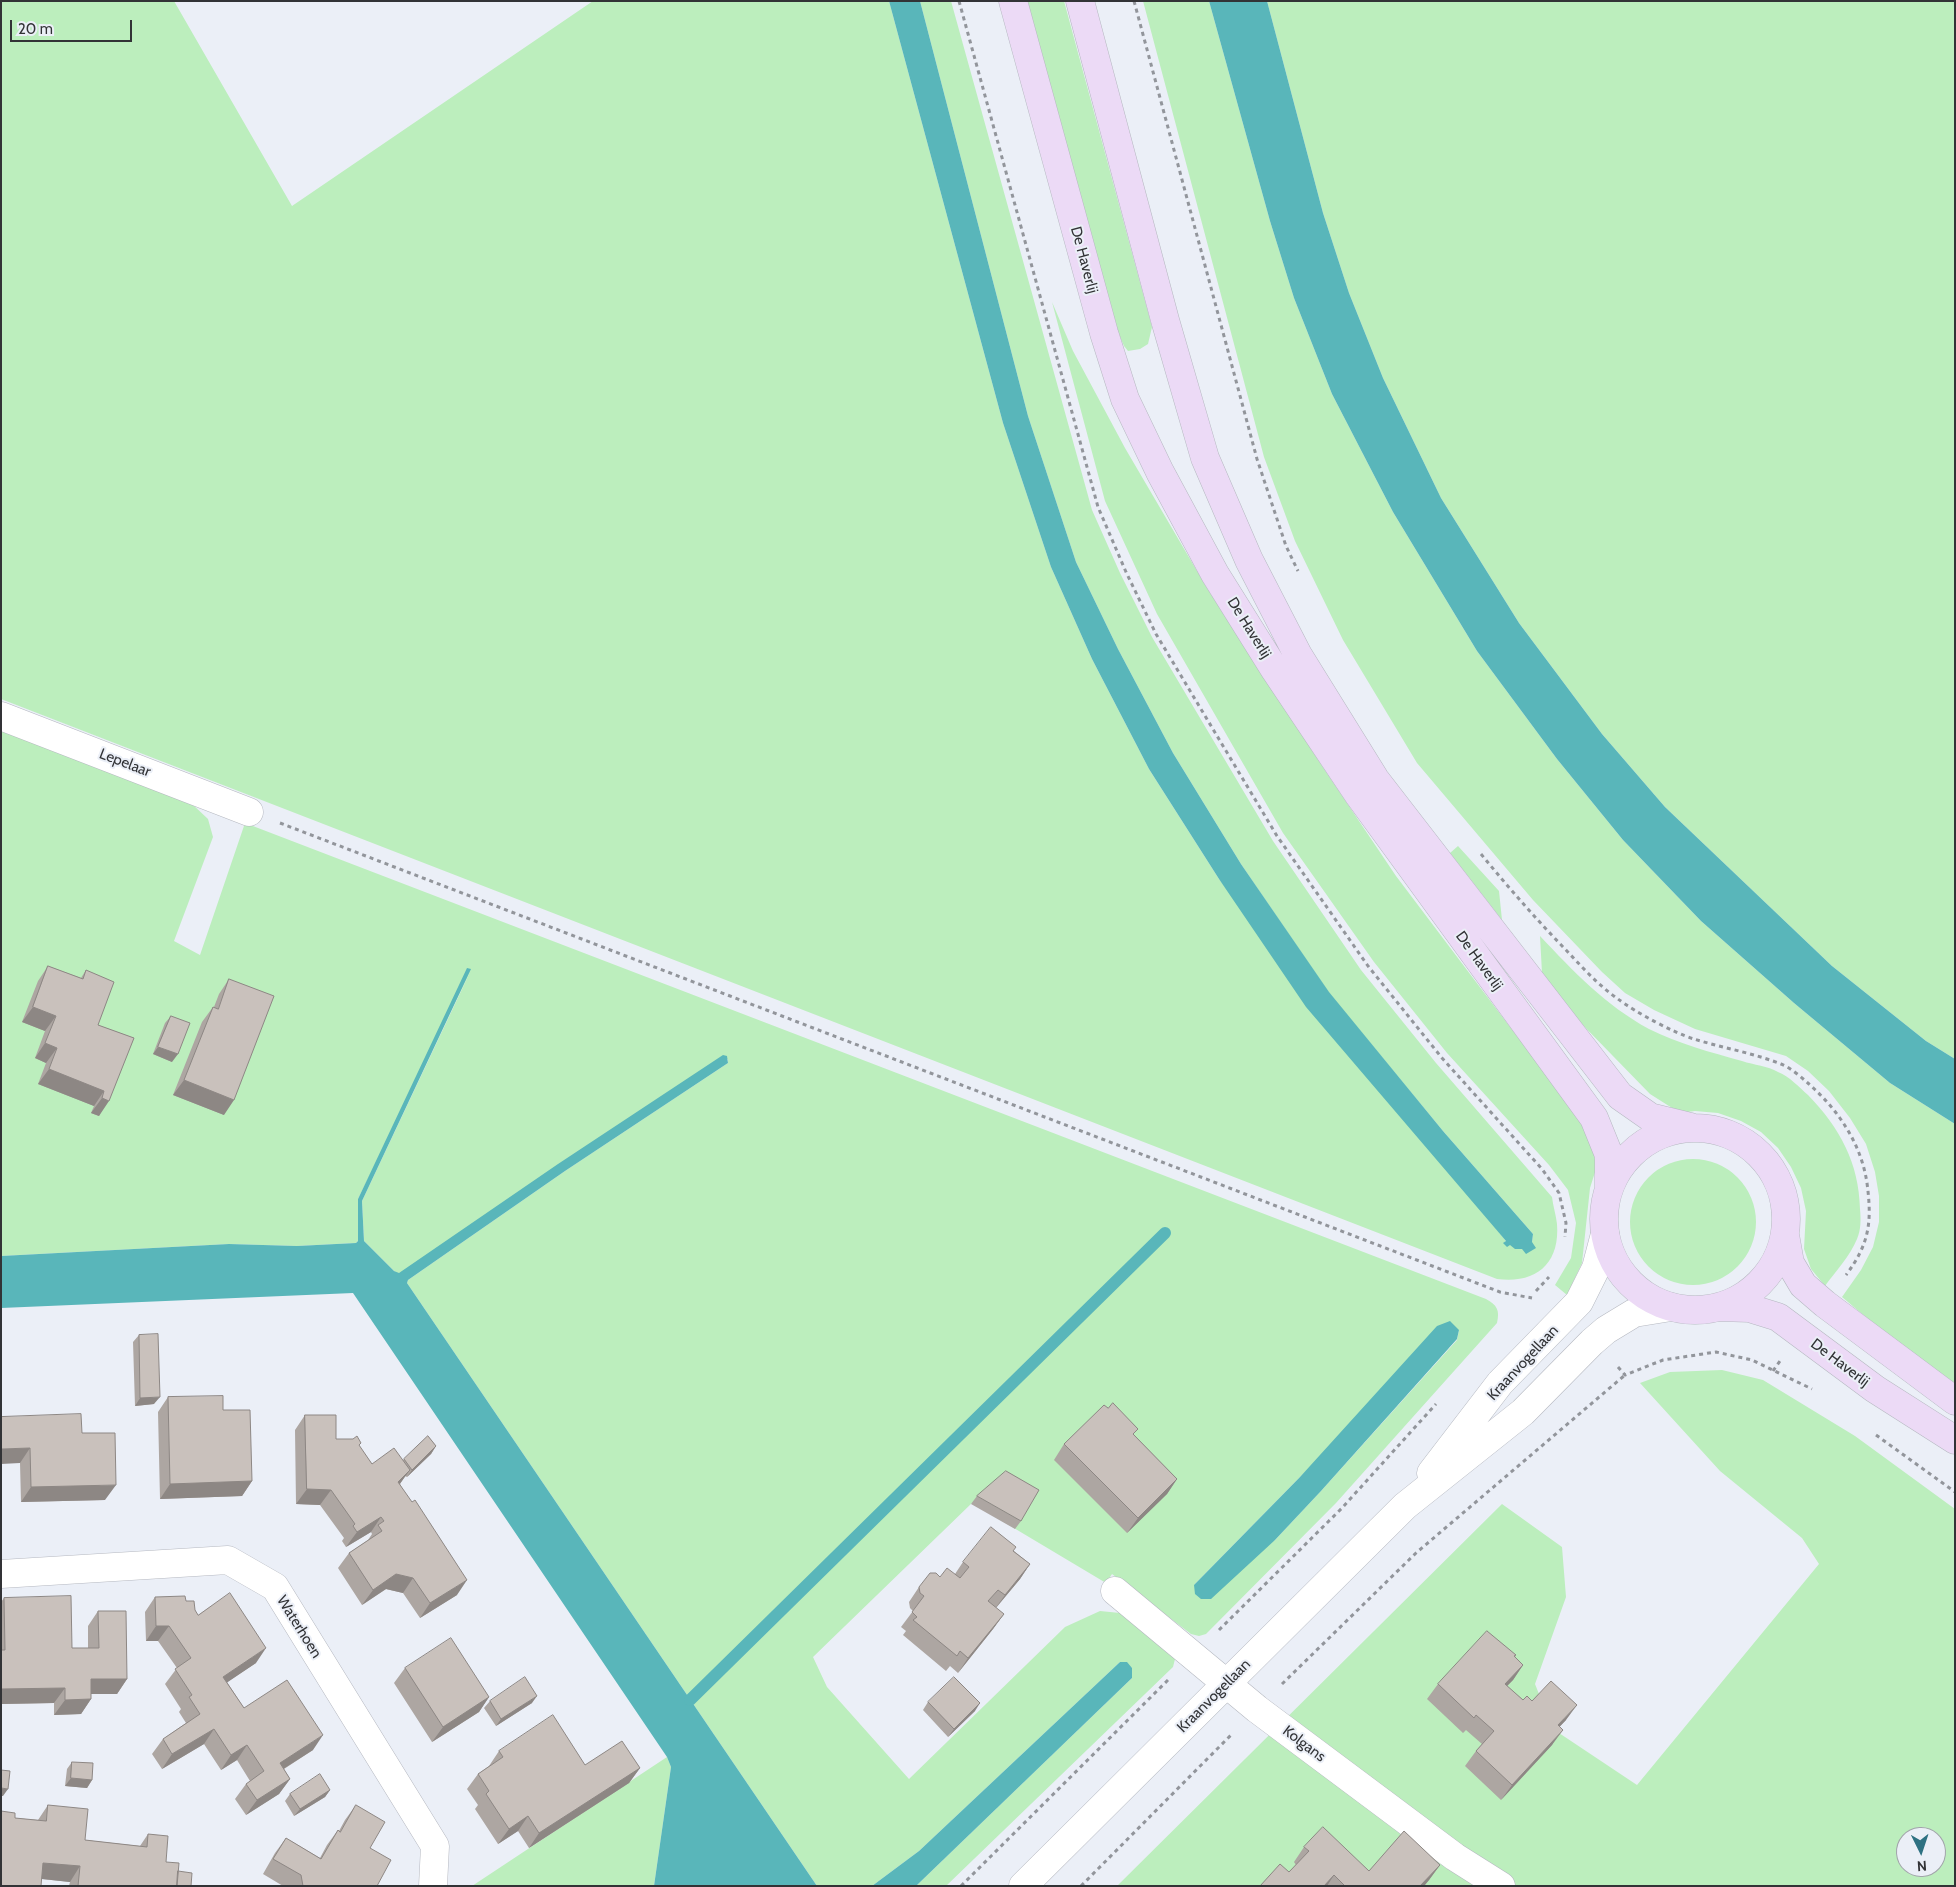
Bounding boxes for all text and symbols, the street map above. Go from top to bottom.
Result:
scale bar [12,10,135,42]
text: 20 m [18,20,53,38]
street label: De Haverlij [1066,224,1102,296]
street label: De Haverlij [1223,594,1275,662]
street label: Lepelaar [97,745,153,781]
street label: De Haverlij [1451,928,1507,994]
street label: Kraanvogellaan [1484,1322,1562,1404]
street label: De Haverlij [1807,1335,1873,1391]
street label: Waterhoen [273,1592,325,1662]
street label: Kraanvogellaan [1174,1656,1254,1736]
street label: Kolgans [1279,1722,1329,1766]
north arrow [1896,1827,1946,1877]
text: N [1916,1857,1928,1875]

